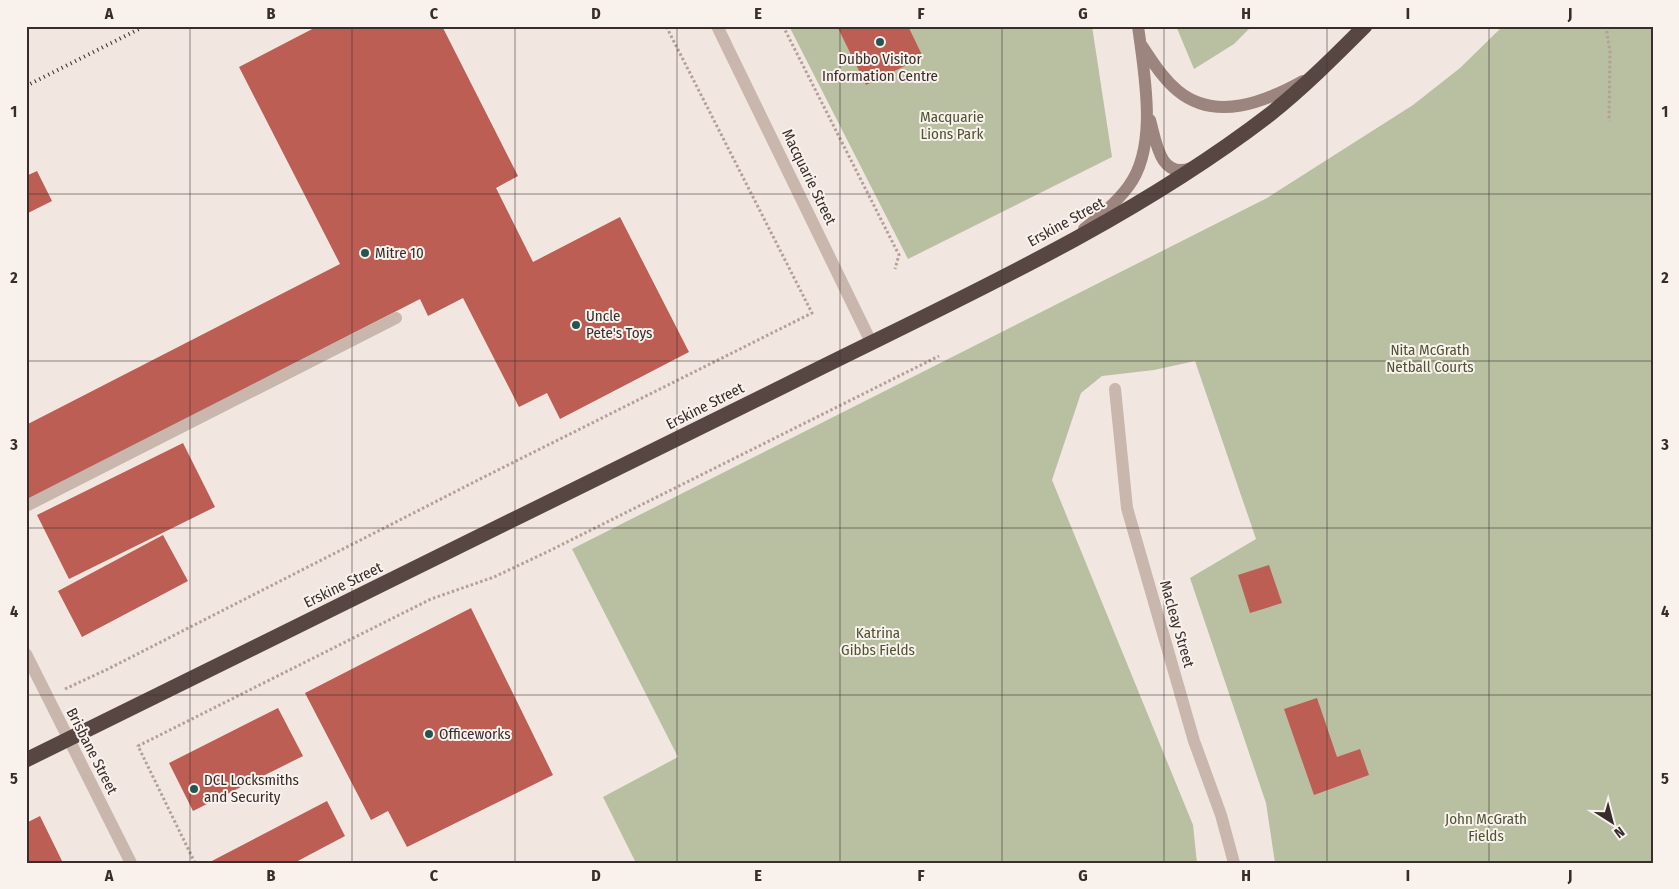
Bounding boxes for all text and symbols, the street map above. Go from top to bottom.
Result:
text: A [104,4,114,23]
text: B [267,4,276,23]
text: C [430,4,439,23]
text: D [591,4,601,23]
text: E [754,4,762,23]
text: F [917,4,925,23]
text: G [1078,4,1088,23]
text: H [1241,4,1251,23]
text: I [1406,4,1410,23]
text: J [1567,4,1572,23]
marker: Dubbo Visitor Information Centre [874,36,886,48]
place label: Dubbo Visitor Information Centre [822,50,938,85]
text: 1 [11,102,17,121]
text: 1 [1662,102,1668,121]
park label: Macquarie Lions Park [920,108,984,143]
street label: Macquarie Street [778,126,840,228]
street label: Erskine Street [1025,194,1108,250]
place label: Mitre 10 [375,244,424,262]
marker: Mitre 10 [359,247,371,259]
text: 2 [9,268,18,287]
text: 2 [1660,268,1669,287]
place label: Uncle Pete's Toys [586,307,653,342]
marker: Uncle Pete's Toys [570,319,582,331]
park label: Nita McGrath Netball Courts [1386,341,1474,376]
street label: Erskine Street [663,379,747,433]
text: 3 [9,435,18,454]
text: 3 [1660,435,1669,454]
street label: Erskine Street [301,558,385,612]
street label: Macleay Street [1156,578,1198,670]
text: 4 [10,602,18,621]
text: 4 [1661,602,1669,621]
park label: Katrina Gibbs Fields [841,624,915,659]
street label: Brisbane Street [63,705,122,797]
place label: Officeworks [439,725,511,743]
marker: Officeworks [423,728,435,740]
text: 5 [10,769,18,788]
text: 5 [1661,769,1669,788]
place label: DCL Locksmiths and Security [204,771,299,806]
marker: DCL Locksmiths and Security [188,783,200,795]
north arrow [1586,796,1636,846]
park label: John McGrath Fields [1445,810,1527,845]
text: N [1611,823,1628,841]
text: A [104,866,114,885]
text: B [267,866,276,885]
text: C [430,866,439,885]
text: D [591,866,601,885]
text: E [754,866,762,885]
text: F [917,866,925,885]
text: G [1078,866,1088,885]
text: H [1241,866,1251,885]
text: I [1406,866,1410,885]
text: J [1567,866,1572,885]

